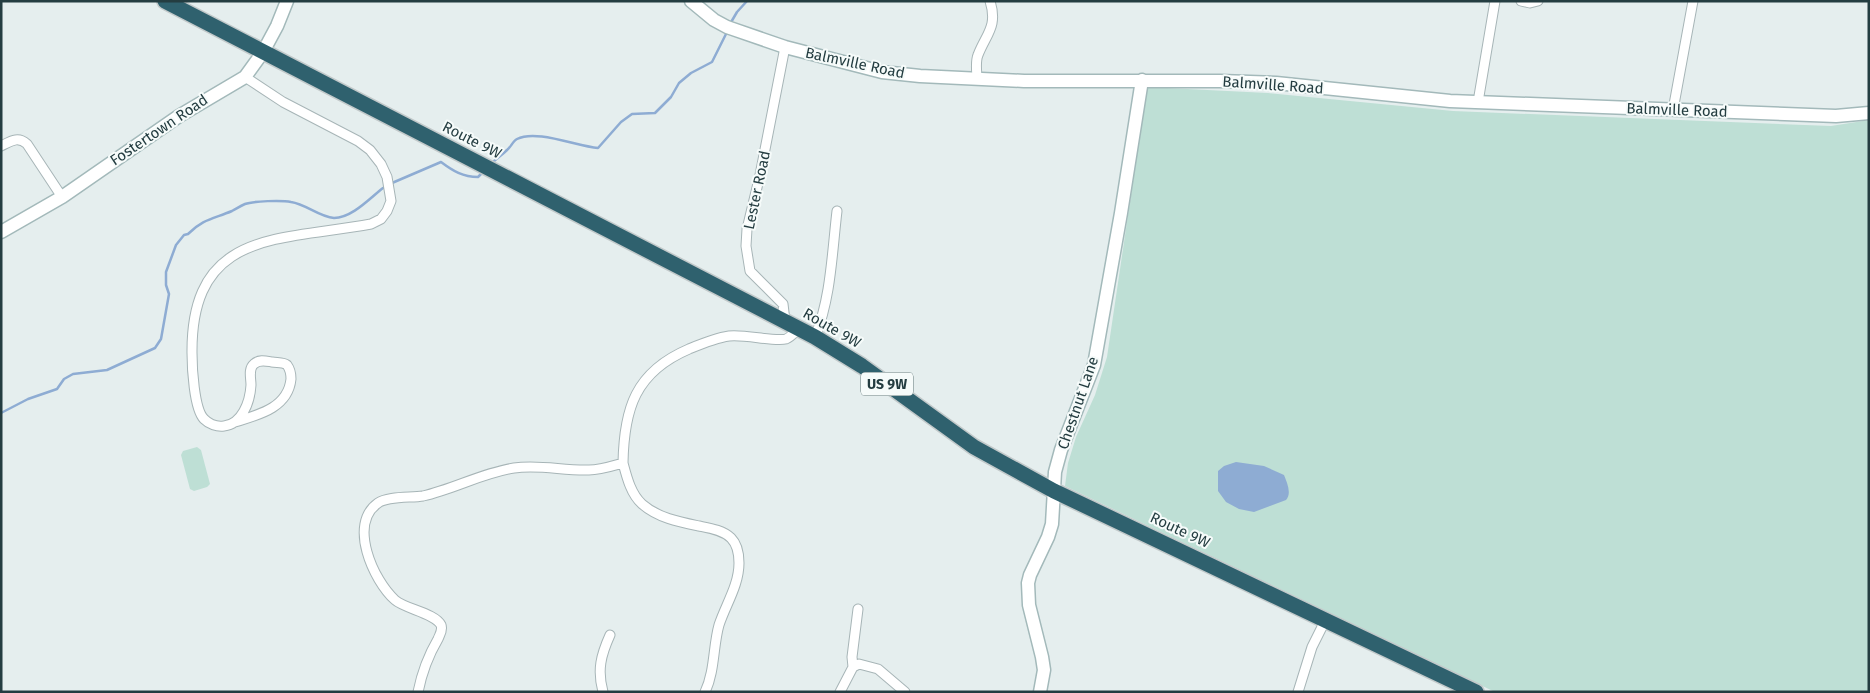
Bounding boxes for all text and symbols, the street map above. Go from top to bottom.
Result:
street label: Balmville Road [804,44,906,82]
street label: Balmville Road [1222,72,1324,98]
street label: Fostertown Road [107,91,211,169]
street label: Balmville Road [1626,99,1728,121]
street label: Route 9W [439,117,505,163]
street label: Lester Road [740,149,774,231]
street label: Route 9W [800,304,865,352]
street label: Chestnut Lane [1054,354,1102,452]
road number: US 9W [861,372,913,396]
street label: Route 9W [1147,508,1213,552]

